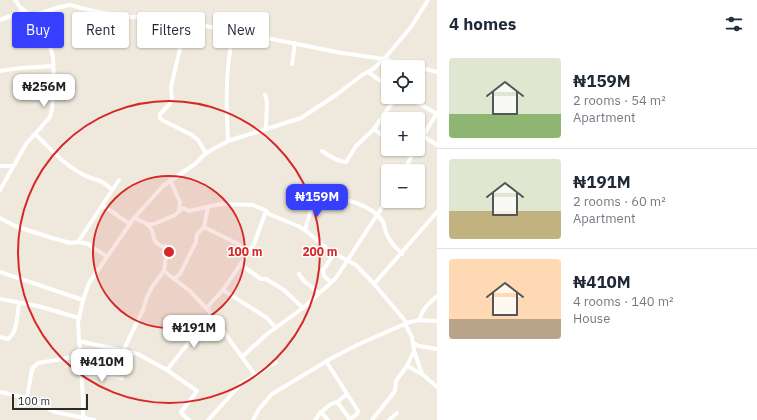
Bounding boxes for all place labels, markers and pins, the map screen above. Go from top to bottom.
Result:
pin: ₦256M [16,74,72,108]
pin: ₦159M [289,184,345,218]
centre of rings [162,245,176,259]
pin: ₦191M [166,315,222,349]
pin: ₦410M [74,349,130,383]

